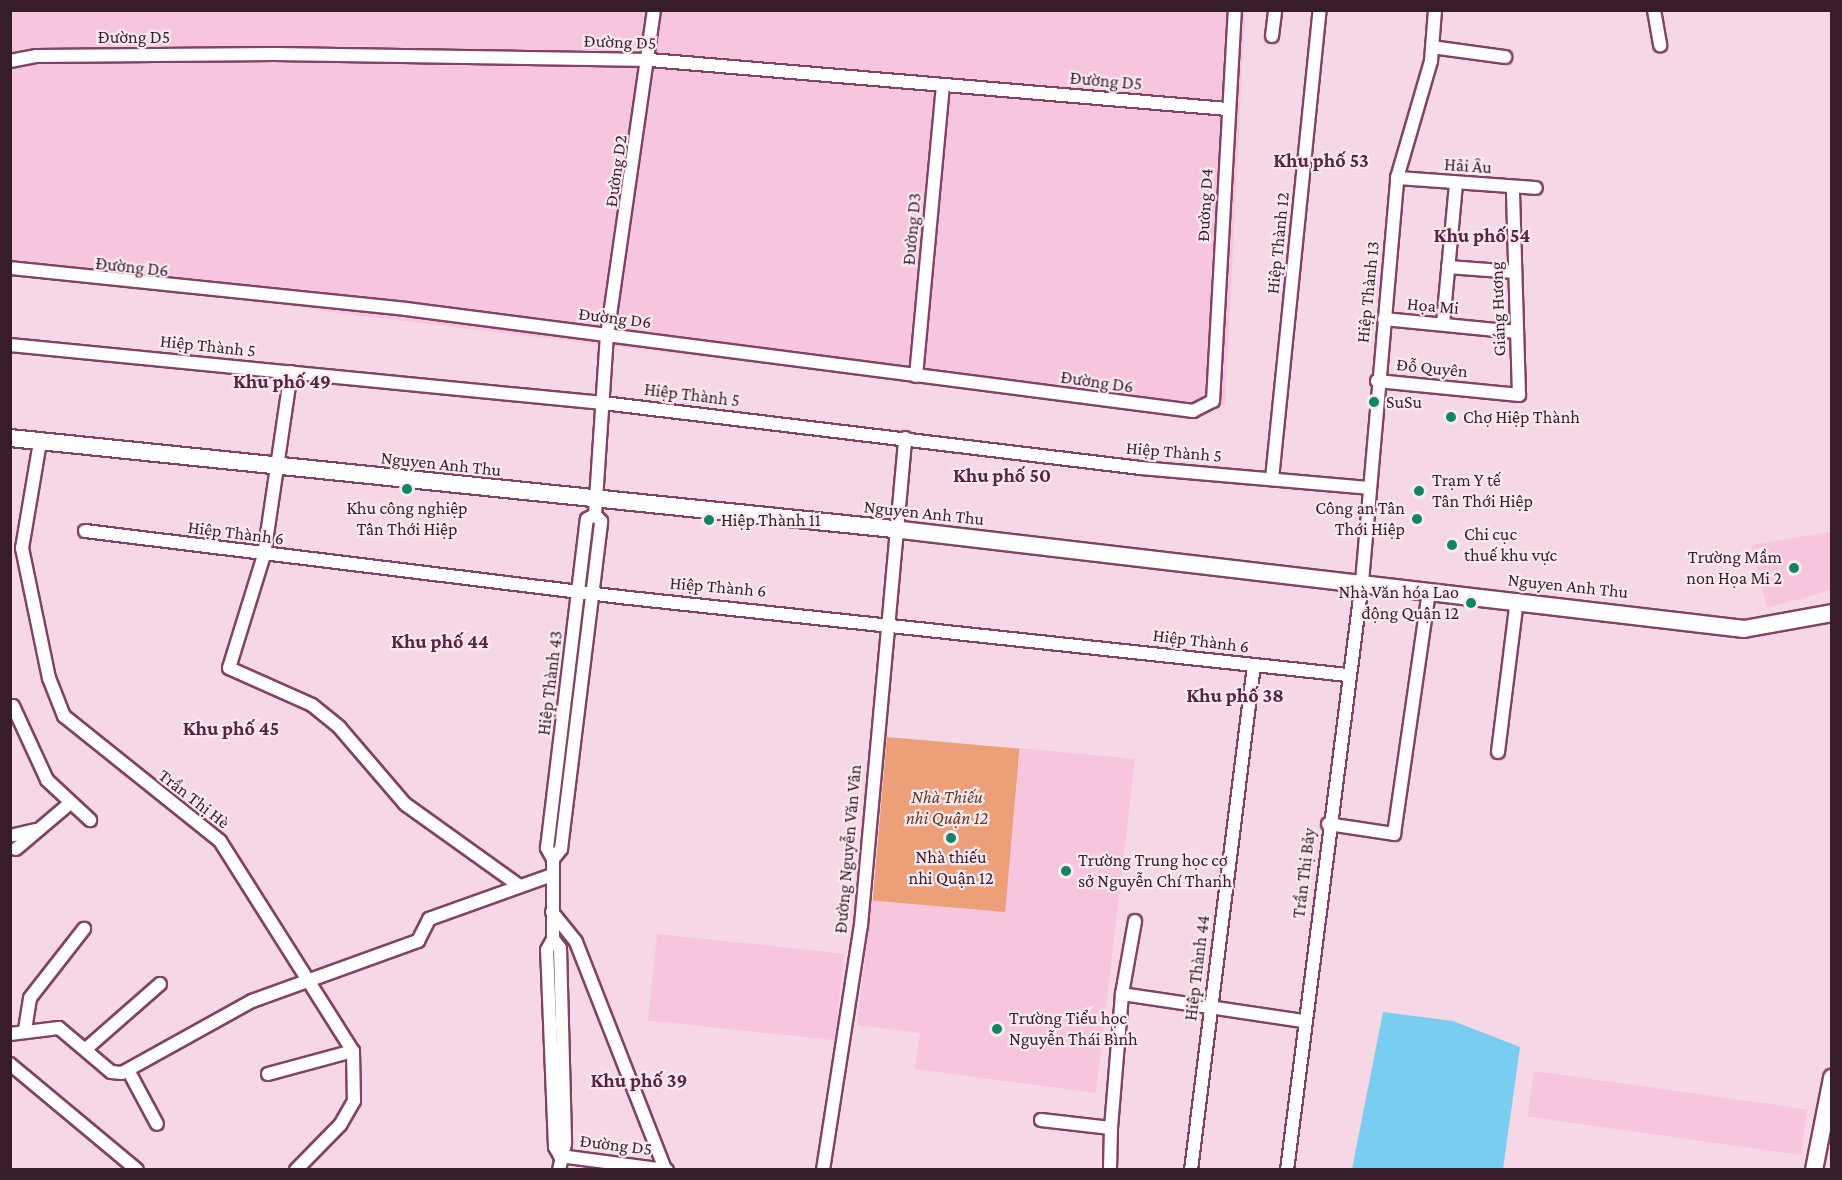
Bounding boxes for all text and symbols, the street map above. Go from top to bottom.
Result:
street label: Đường D5 [98,26,170,48]
street label: Đường D5 [583,30,657,54]
street label: Đường D5 [1069,67,1143,95]
street label: Đường D2 [600,134,632,208]
district label: Khu phố 53 [1273,148,1369,172]
street label: Hải Âu [1443,154,1493,178]
street label: Đường D4 [1192,168,1218,242]
street label: Hiệp Thành 12 [1262,191,1294,295]
street label: Đường D3 [898,192,926,266]
district label: Khu phố 54 [1434,223,1530,247]
street label: Hiệp Thành 13 [1352,240,1384,344]
street label: Đường D6 [94,252,170,282]
street label: Giáng Hương [1486,261,1510,357]
street label: Họa Mi [1406,293,1460,319]
street label: Đường D6 [577,303,653,333]
street label: Hiệp Thành 5 [159,330,257,362]
street label: Đỗ Quyên [1395,354,1469,382]
street label: Đường D6 [1059,366,1135,398]
district label: Khu phố 49 [233,369,331,393]
street label: Hiệp Thành 5 [643,378,741,412]
place label: SuSu [1386,391,1422,413]
marker: SuSu [1367,395,1381,409]
place label: Chợ Hiệp Thành [1463,406,1580,428]
marker: Chợ Hiệp Thành [1444,410,1458,424]
street label: Hiệp Thành 5 [1125,437,1223,467]
street label: Nguyen Anh Thu [380,447,502,481]
district label: Khu phố 50 [953,463,1051,487]
place label: Trạm Y tế Tân Thới Hiệp [1432,470,1533,512]
marker: Khu công nghiệp Tân Thới Hiệp [400,482,414,496]
marker: Trạm Y tế Tân Thới Hiệp [1410,482,1428,500]
street label: Nguyen Anh Thu [863,496,985,530]
place label: Khu công nghiệp Tân Thới Hiệp [346,498,468,540]
place label: Công an Tân Thới Hiệp [1315,498,1405,540]
place label: Hiệp Thành 11 [721,509,821,531]
marker: Công an Tân Thới Hiệp [1410,512,1424,526]
marker: Hiệp Thành 11 [702,513,716,527]
street label: Hiệp Thành 6 [187,516,285,550]
place label: Chi cục thuế khu vực [1464,524,1557,566]
marker: Chi cục thuế khu vực [1445,538,1459,552]
place label: Trường Mầm non Họa Mi 2 [1686,547,1782,590]
marker: Trường Mầm non Họa Mi 2 [1787,561,1801,575]
street label: Nguyen Anh Thu [1507,569,1629,603]
street label: Hiệp Thành 6 [669,572,767,602]
place label: Nhà Văn hóa Lao động Quận 12 [1338,582,1459,624]
marker: Nhà Văn hóa Lao động Quận 12 [1464,596,1478,610]
street label: Hiệp Thành 6 [1152,624,1250,658]
district label: Khu phố 44 [391,629,489,653]
street label: Hiệp Thành 43 [533,629,567,737]
district label: Khu phố 38 [1186,683,1284,707]
district label: Khu phố 45 [183,716,279,740]
street label: Trần Thị Hè [154,764,234,834]
street label: Đường Nguyễn Văn Vân [830,764,866,934]
park label: Nhà Thiếu nhi Quận 12 [906,787,988,830]
street label: Trần Thị Bảy [1288,826,1320,920]
marker: Nhà thiếu nhi Quận 12 [944,831,958,845]
place label: Nhà thiếu nhi Quận 12 [909,847,993,890]
place label: Trường Trung học cơ sở Nguyễn Chí Thanh [1078,850,1232,892]
marker: Trường Trung học cơ sở Nguyễn Chí Thanh [1059,864,1073,878]
street label: Hiệp Thành 44 [1180,914,1214,1022]
place label: Trường Tiểu học Nguyễn Thái Bình [1009,1008,1138,1050]
marker: Trường Tiểu học Nguyễn Thái Bình [990,1022,1004,1036]
district label: Khu phố 39 [591,1068,687,1092]
street label: Đường D5 [579,1130,653,1160]

